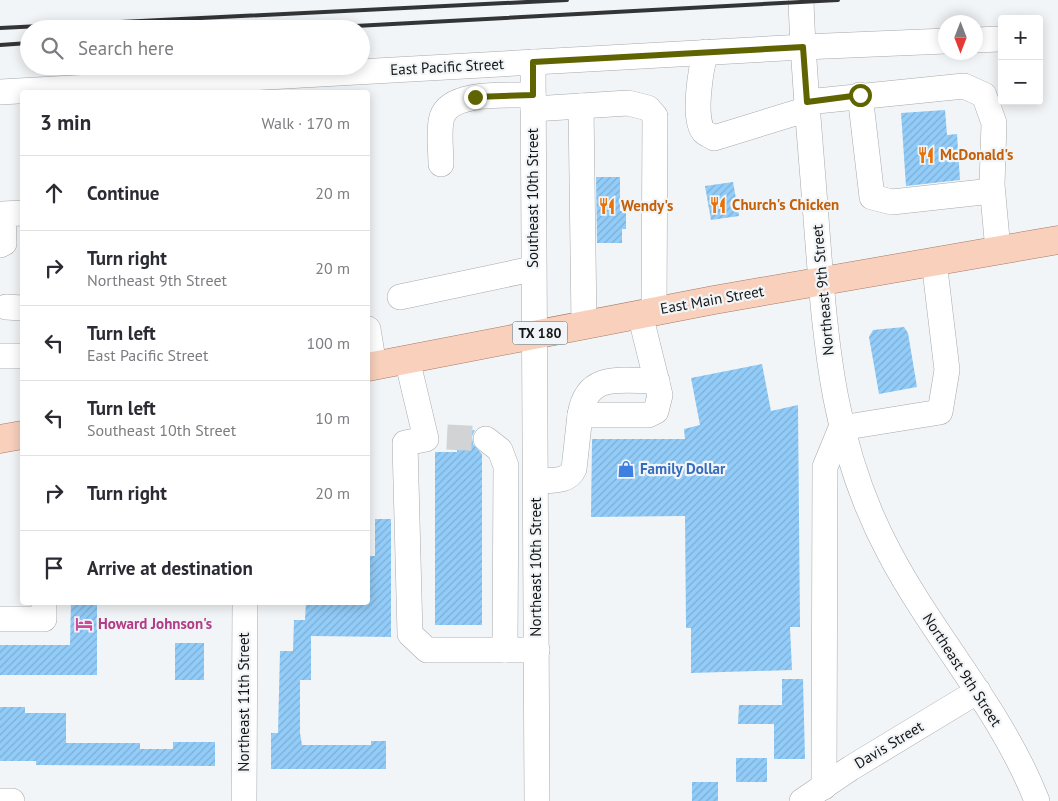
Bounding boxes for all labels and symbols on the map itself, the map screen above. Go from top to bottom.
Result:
north arrow [938,15,983,60]
street label: East Pacific Street [390,54,504,79]
route start [849,84,872,107]
route end [464,86,487,109]
street label: Southeast 10th Street [523,128,542,268]
restaurant icon: McDonald's [916,145,936,165]
place label: McDonald's [940,145,1013,164]
restaurant icon: Church's Chicken [708,195,728,215]
place label: Church's Chicken [732,195,839,214]
restaurant icon: Wendy's [597,196,617,216]
place label: Wendy's [621,196,673,215]
street label: Northeast 9th Street [807,224,838,356]
street label: East Main Street [659,281,765,318]
road number: TX 180 [512,322,568,344]
shop icon: Family Dollar [616,459,636,479]
place label: Family Dollar [640,459,726,478]
street label: Northeast 10th Street [526,497,545,637]
street label: Northeast 9th Street [919,610,1006,730]
hotel icon: Howard Johnson's [74,614,94,634]
place label: Howard Johnson's [98,614,212,633]
street label: Northeast 11th Street [234,632,253,772]
street label: Davis Street [851,717,927,773]

